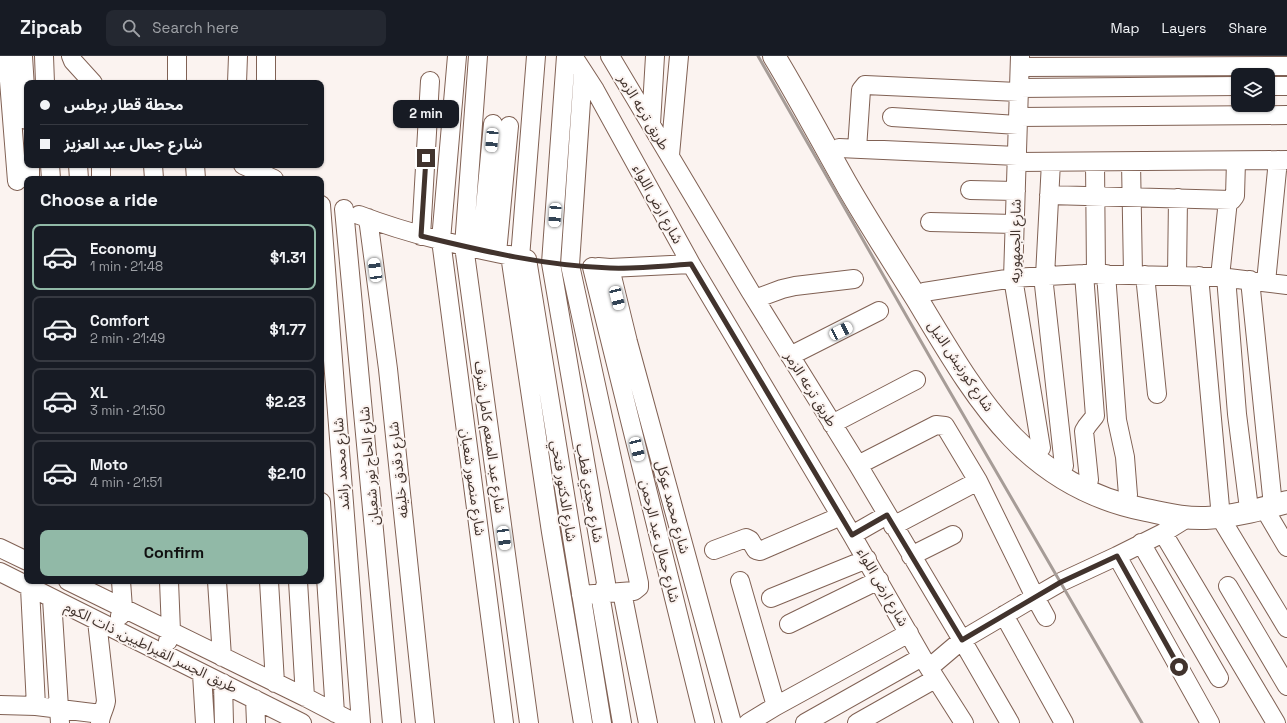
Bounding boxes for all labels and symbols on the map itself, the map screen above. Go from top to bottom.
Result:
street label: طريق ترعه الزمر [613,70,674,154]
callout: 2 min [393,100,459,128]
car [485,128,499,152]
route end [417,149,435,167]
street label: شارع ارض اللواء [627,161,687,248]
street label: شارع الجمهوريه [1005,199,1027,283]
car [548,203,562,227]
car [367,257,383,283]
car [608,285,626,311]
street label: شارع كورنيش النيل [922,317,998,416]
car [828,320,854,342]
street label: طريق ترعه الزمر [779,347,841,431]
street label: شارع عبد المنعم كامل شرف [468,360,510,514]
street label: شارع الحاج نور شعبان [355,406,385,526]
street label: شارع محمد راشد [329,417,355,511]
street label: شارع دقدق خليفه [384,421,414,519]
street label: شارع منصور شعبان [455,427,489,537]
car [628,436,646,462]
street label: شارع الدكتور فتحي [545,439,581,543]
street label: شارع مجدي قطب [570,442,608,544]
street label: شارع محمد عوكل [650,458,694,556]
street label: شارع جمال عبد الرحمن [634,478,684,605]
car [496,525,512,551]
street label: شارع ارض اللواء [852,545,913,630]
street label: طريق الجسر القيراطيين, ذات الكوم [61,597,240,699]
route start [1170,658,1188,676]

